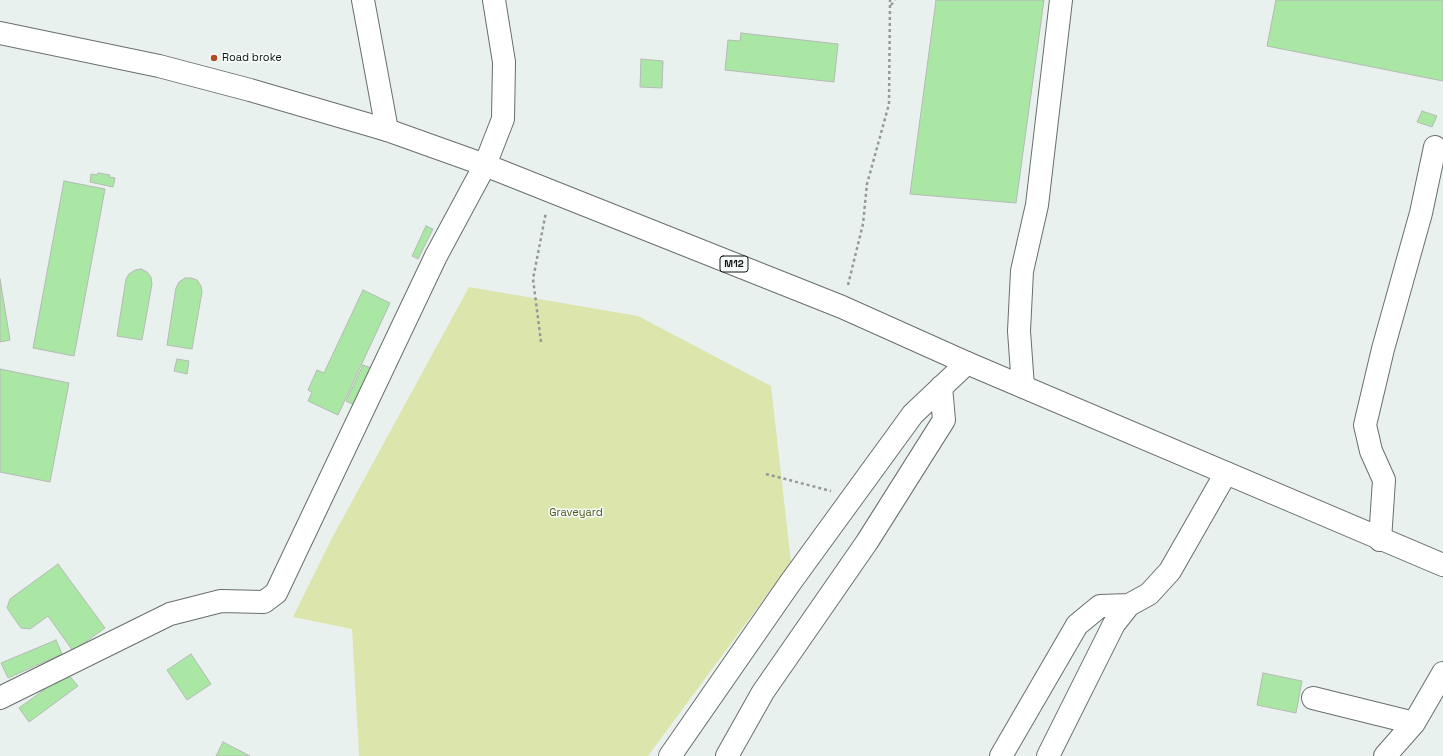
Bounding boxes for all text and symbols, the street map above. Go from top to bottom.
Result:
place label: Road broke [222,51,282,65]
marker: Road broke [209,53,219,63]
road number: M12 [720,256,748,272]
park label: Graveyard [549,506,603,520]

